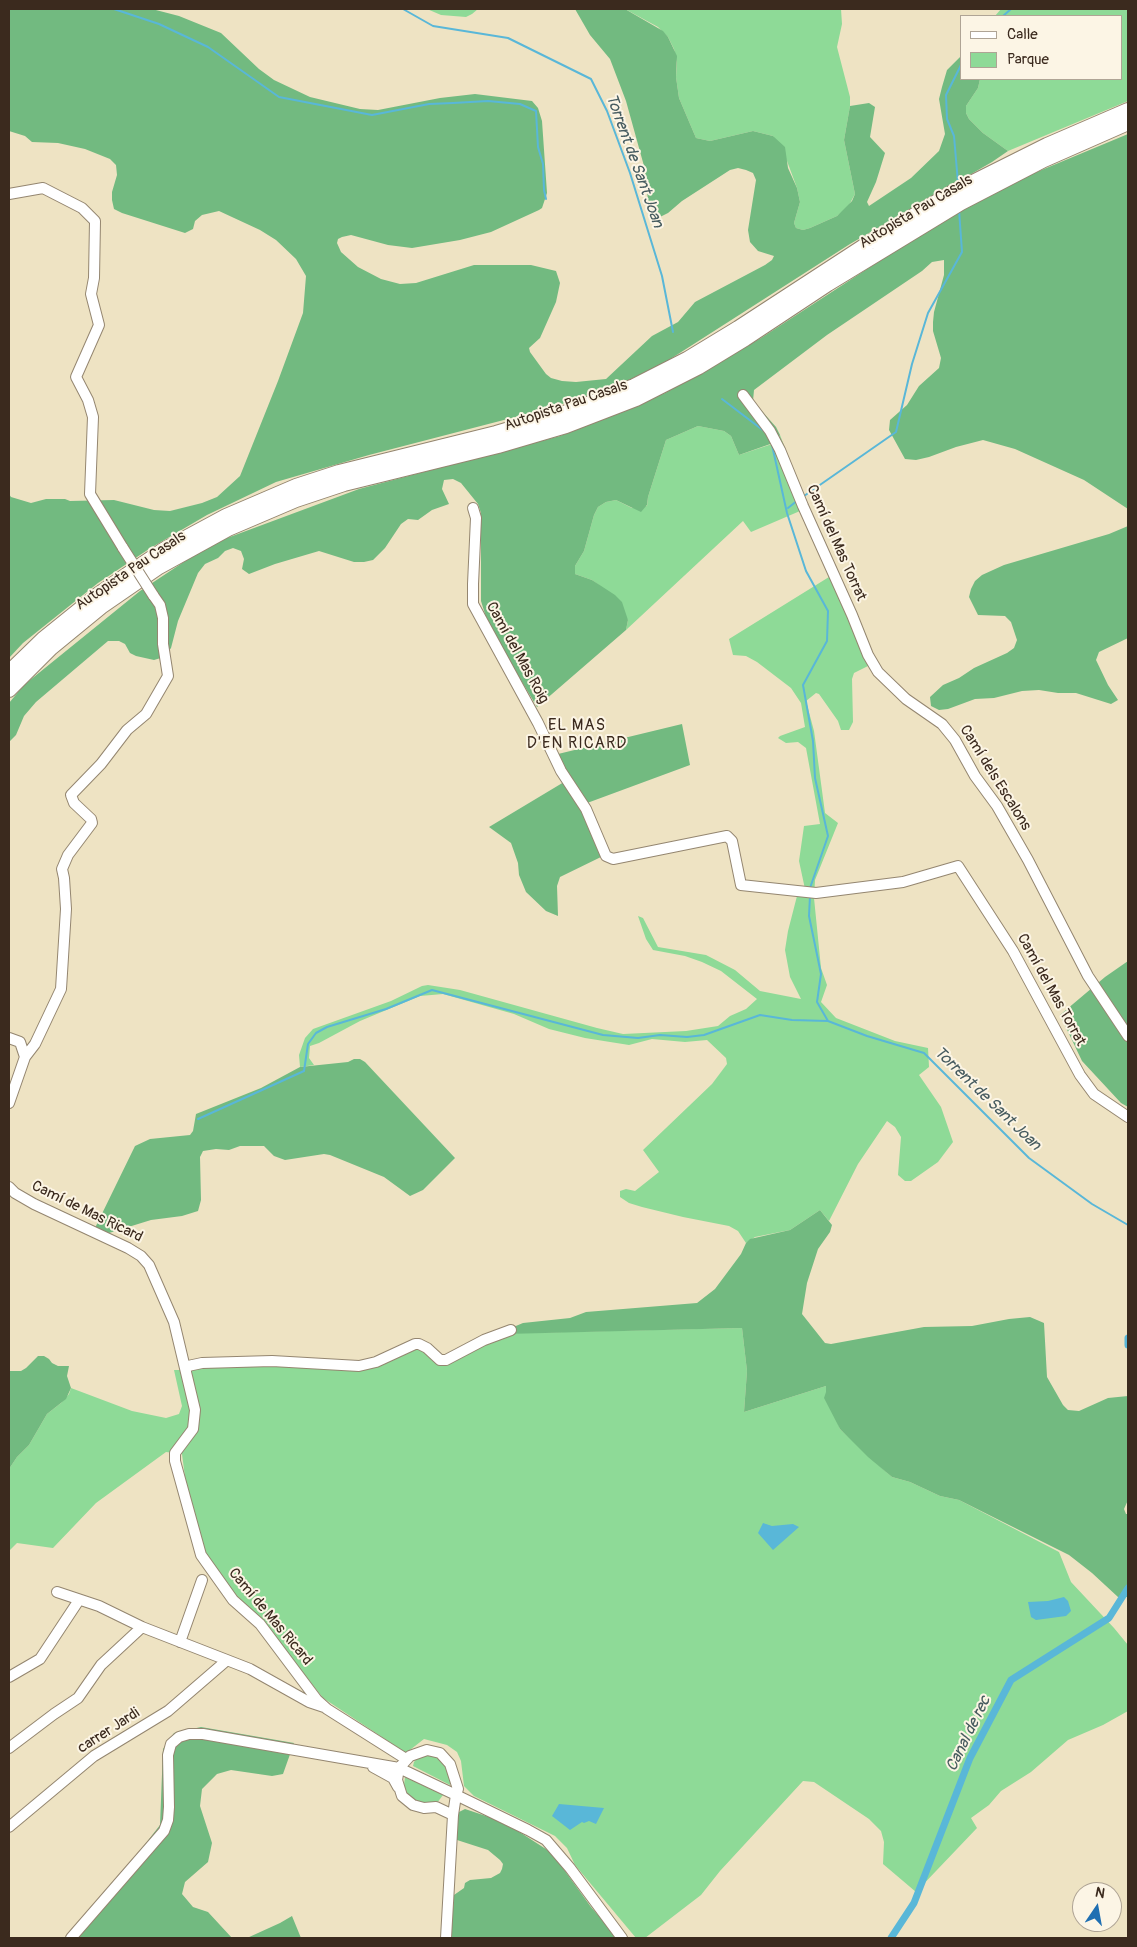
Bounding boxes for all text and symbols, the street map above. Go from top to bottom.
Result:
legend [960,15,1122,80]
text: Calle [1007,25,1038,44]
text: Parque [1007,50,1049,69]
water label: Torrent de Sant Joan [601,91,667,231]
street label: Autopista Pau Casals [856,171,976,253]
street label: Autopista Pau Casals [502,376,630,436]
street label: Camí del Mas Torrat [802,482,870,604]
street label: Autopista Pau Casals [72,527,190,615]
street label: Camí del Mas Roig [482,599,552,707]
district label: EL MAS D'EN RICARD [525,716,629,754]
street label: Camí dels Escalons [955,722,1035,834]
street label: Camí del Mas Torrat [1013,931,1089,1049]
water label: Torrent de Sant Joan [930,1043,1044,1155]
street label: Camí de Mas Ricard [29,1177,145,1247]
street label: Camí de Mas Ricard [224,1565,316,1669]
water label: Canal de rec [943,1693,995,1775]
street label: carrer Jardi [75,1704,143,1758]
north arrow [1072,1882,1122,1932]
text: N [1094,1884,1106,1902]

